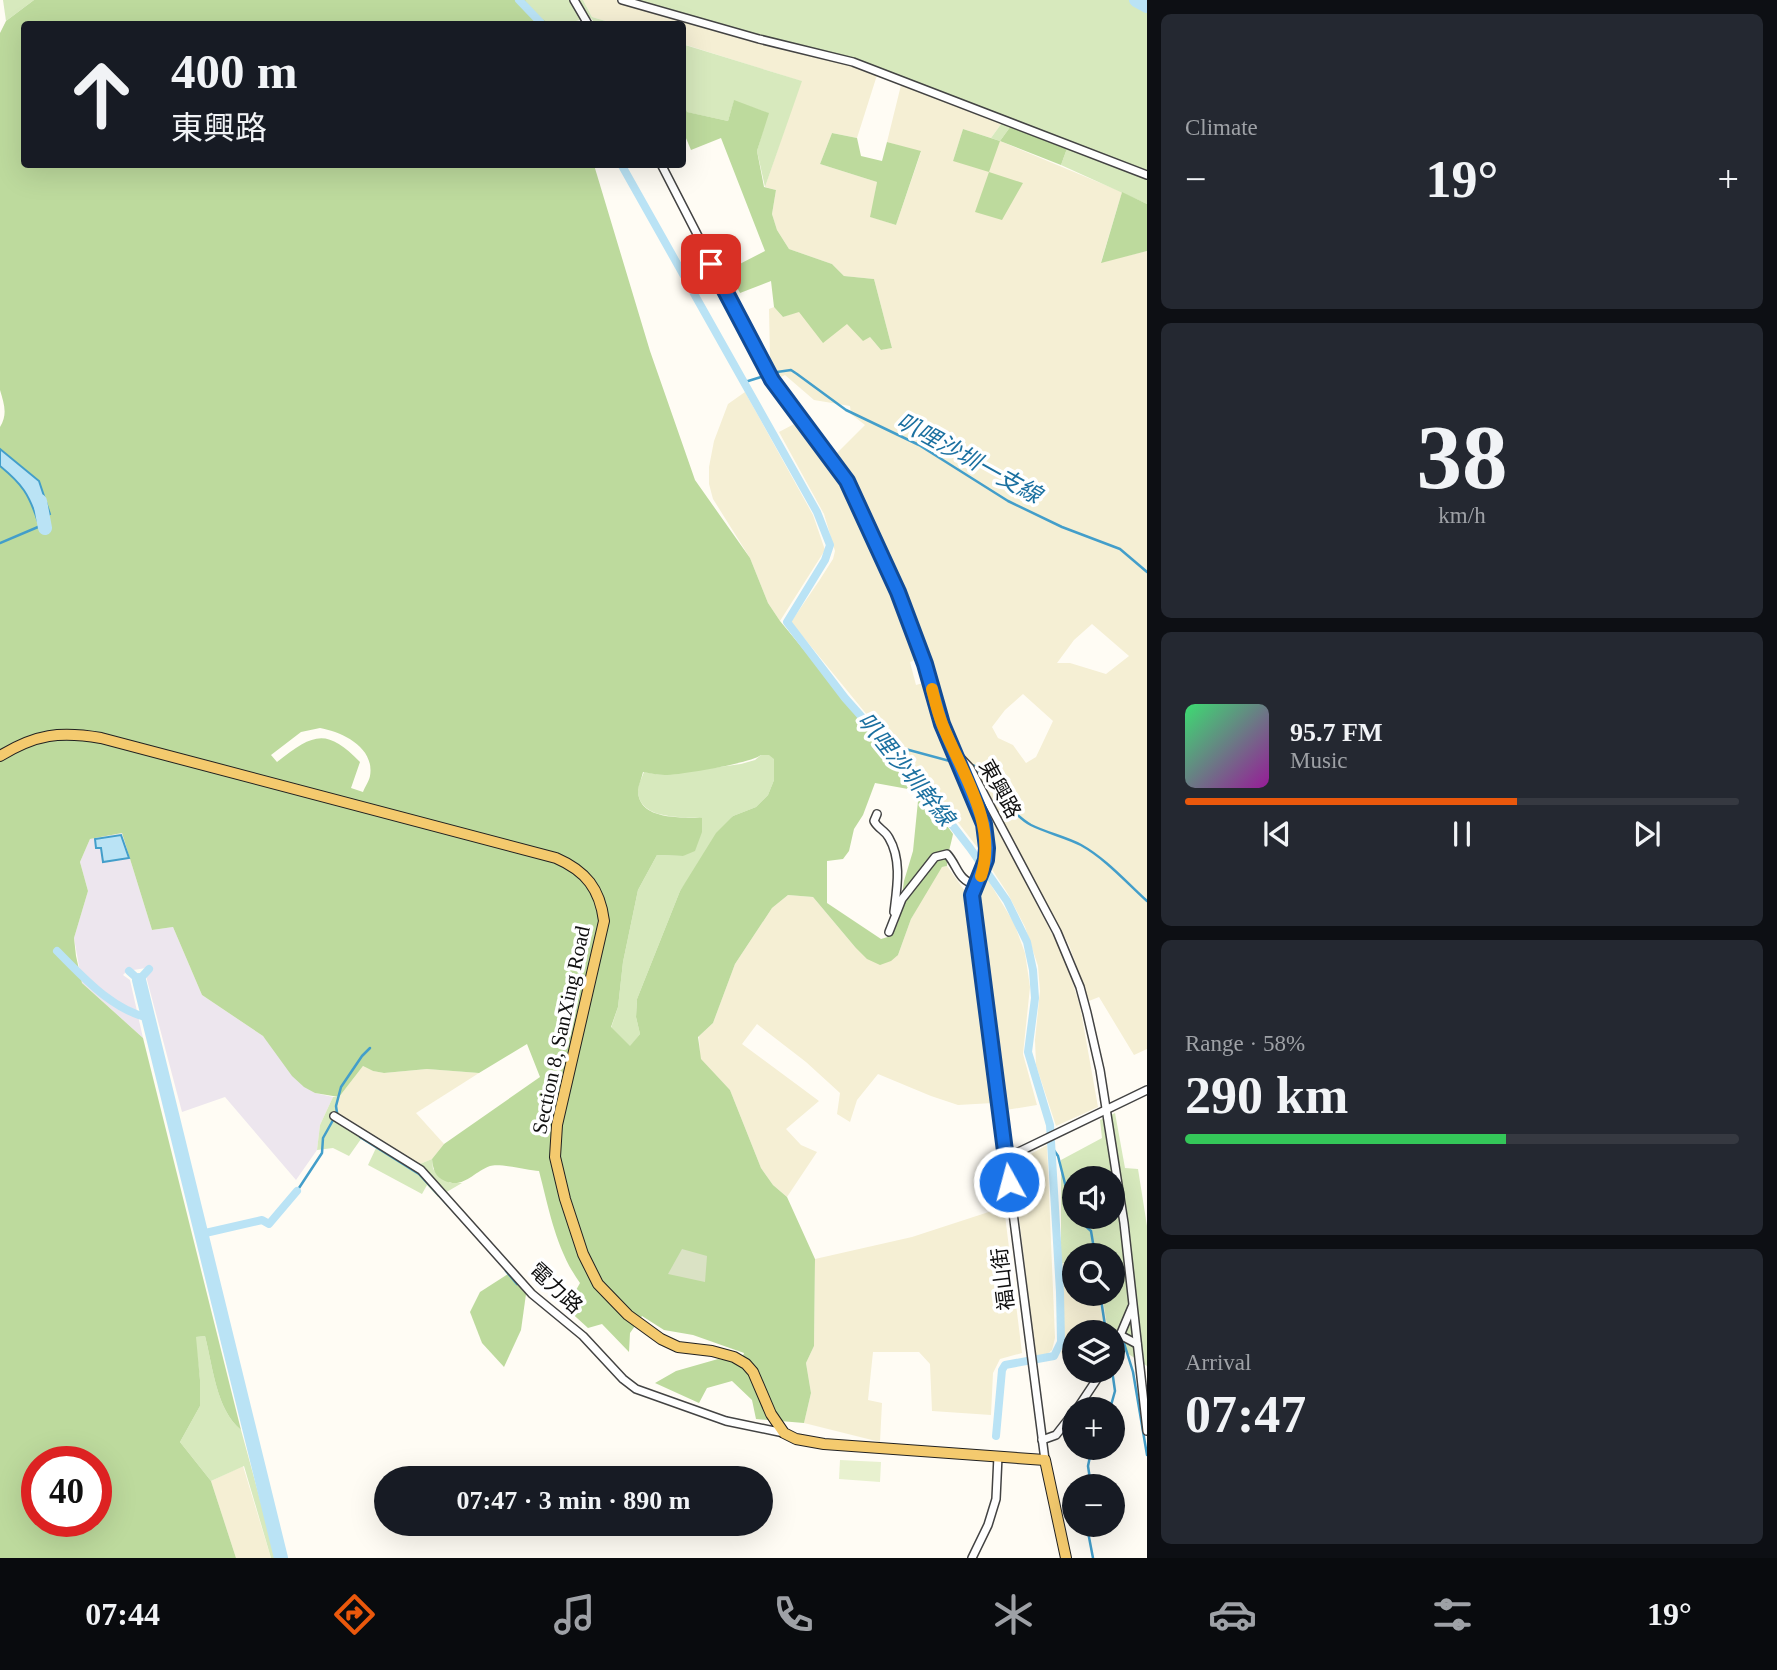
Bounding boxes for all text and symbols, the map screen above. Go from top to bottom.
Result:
text: 400 m [171,44,298,99]
icon: ahead [56,49,147,140]
text: 東興路 [171,110,267,146]
text: Climate [1185,115,1258,140]
text: 19° [1426,151,1498,208]
text: − [1185,158,1206,200]
text: + [1718,158,1739,200]
pin [681,234,741,294]
icon: arrive [692,245,730,283]
text: 38 [1417,407,1508,508]
water label: 叭哩沙圳一支線 [892,408,1048,510]
text: km/h [1438,503,1486,528]
water label: 叭哩沙圳幹線 [852,708,961,833]
text: 95.7 FM [1290,718,1382,747]
text: Music [1290,748,1348,773]
street label: 東興路 [974,756,1026,822]
icon: previous [1258,815,1296,853]
icon: pause [1443,815,1481,853]
icon: next [1628,815,1666,853]
street label: Section 8, SanXing Road [527,923,595,1136]
text: Range · 58% [1185,1031,1305,1056]
text: 290 km [1185,1067,1348,1124]
position arrow [972,1145,1046,1219]
map controls [1062,1166,1125,1537]
button: sound [1062,1166,1125,1229]
button: search [1062,1243,1125,1306]
street label: 福山街 [987,1246,1019,1312]
street label: 電力路 [525,1258,587,1318]
button: layers [1062,1320,1125,1383]
text: Arrival [1185,1350,1251,1375]
text: 07:47 [1185,1386,1306,1443]
button: + [1062,1397,1125,1460]
speed limit sign: 40 [21,1446,112,1537]
button: − [1062,1474,1125,1537]
text: 07:47 · 3 min · 890 m [457,1486,691,1515]
icon: directions [330,1590,379,1639]
icon: music [550,1590,599,1639]
icon: phone [769,1590,818,1639]
icon: climate [989,1590,1038,1639]
icon: car [1208,1590,1257,1639]
icon: filters [1428,1590,1477,1639]
text: 07:44 [85,1596,160,1632]
text: 19° [1647,1596,1692,1632]

